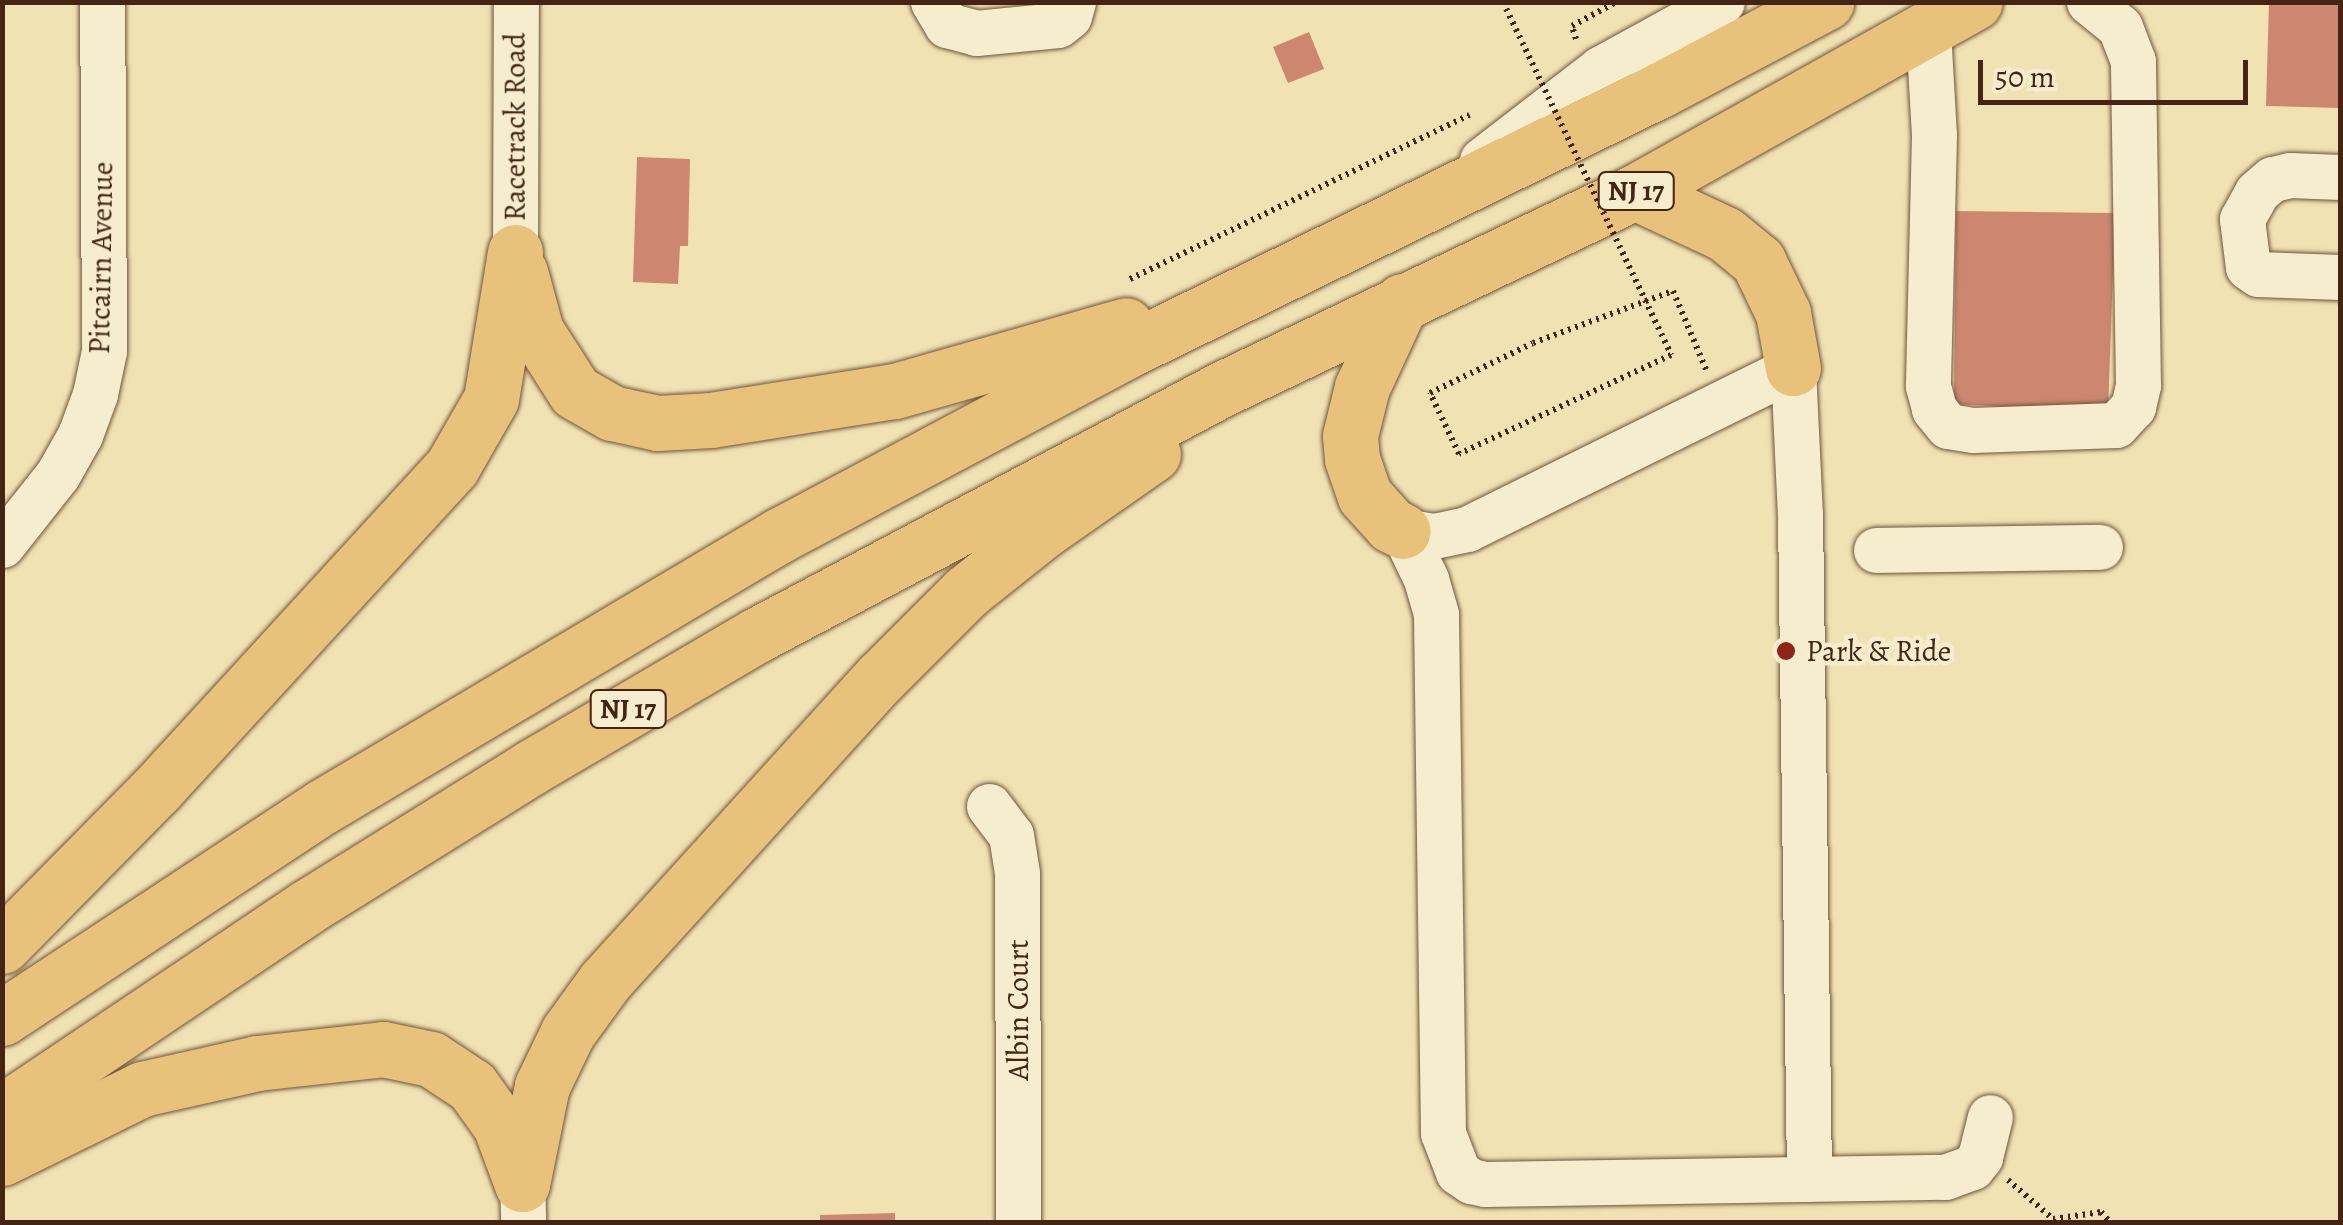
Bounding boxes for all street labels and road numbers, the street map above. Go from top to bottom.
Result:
street label: Racetrack Road [497,33,533,221]
street label: Pitcairn Avenue [81,161,121,355]
road number: NJ 17 [1596,168,1676,214]
road number: NJ 17 [588,686,668,732]
street label: Albin Court [1000,939,1036,1081]

